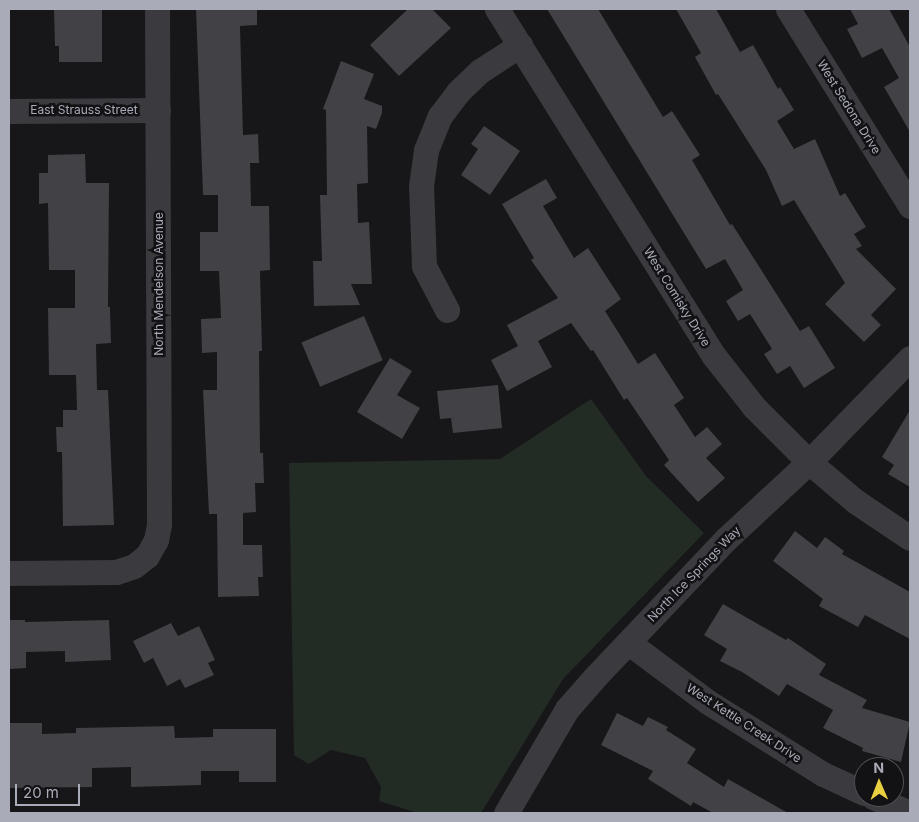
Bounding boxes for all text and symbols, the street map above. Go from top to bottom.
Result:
street label: West Sedona Drive [814,57,884,157]
street label: East Strauss Street [30,103,138,117]
street label: North Mendelson Avenue [152,212,166,356]
street label: West Comisky Drive [641,245,713,349]
street label: North Ice Springs Way [645,523,743,625]
street label: West Kettle Creek Drive [684,680,804,766]
north arrow [854,757,904,807]
text: N [873,759,884,776]
scale bar [18,774,82,806]
text: 20 m [23,783,59,802]

